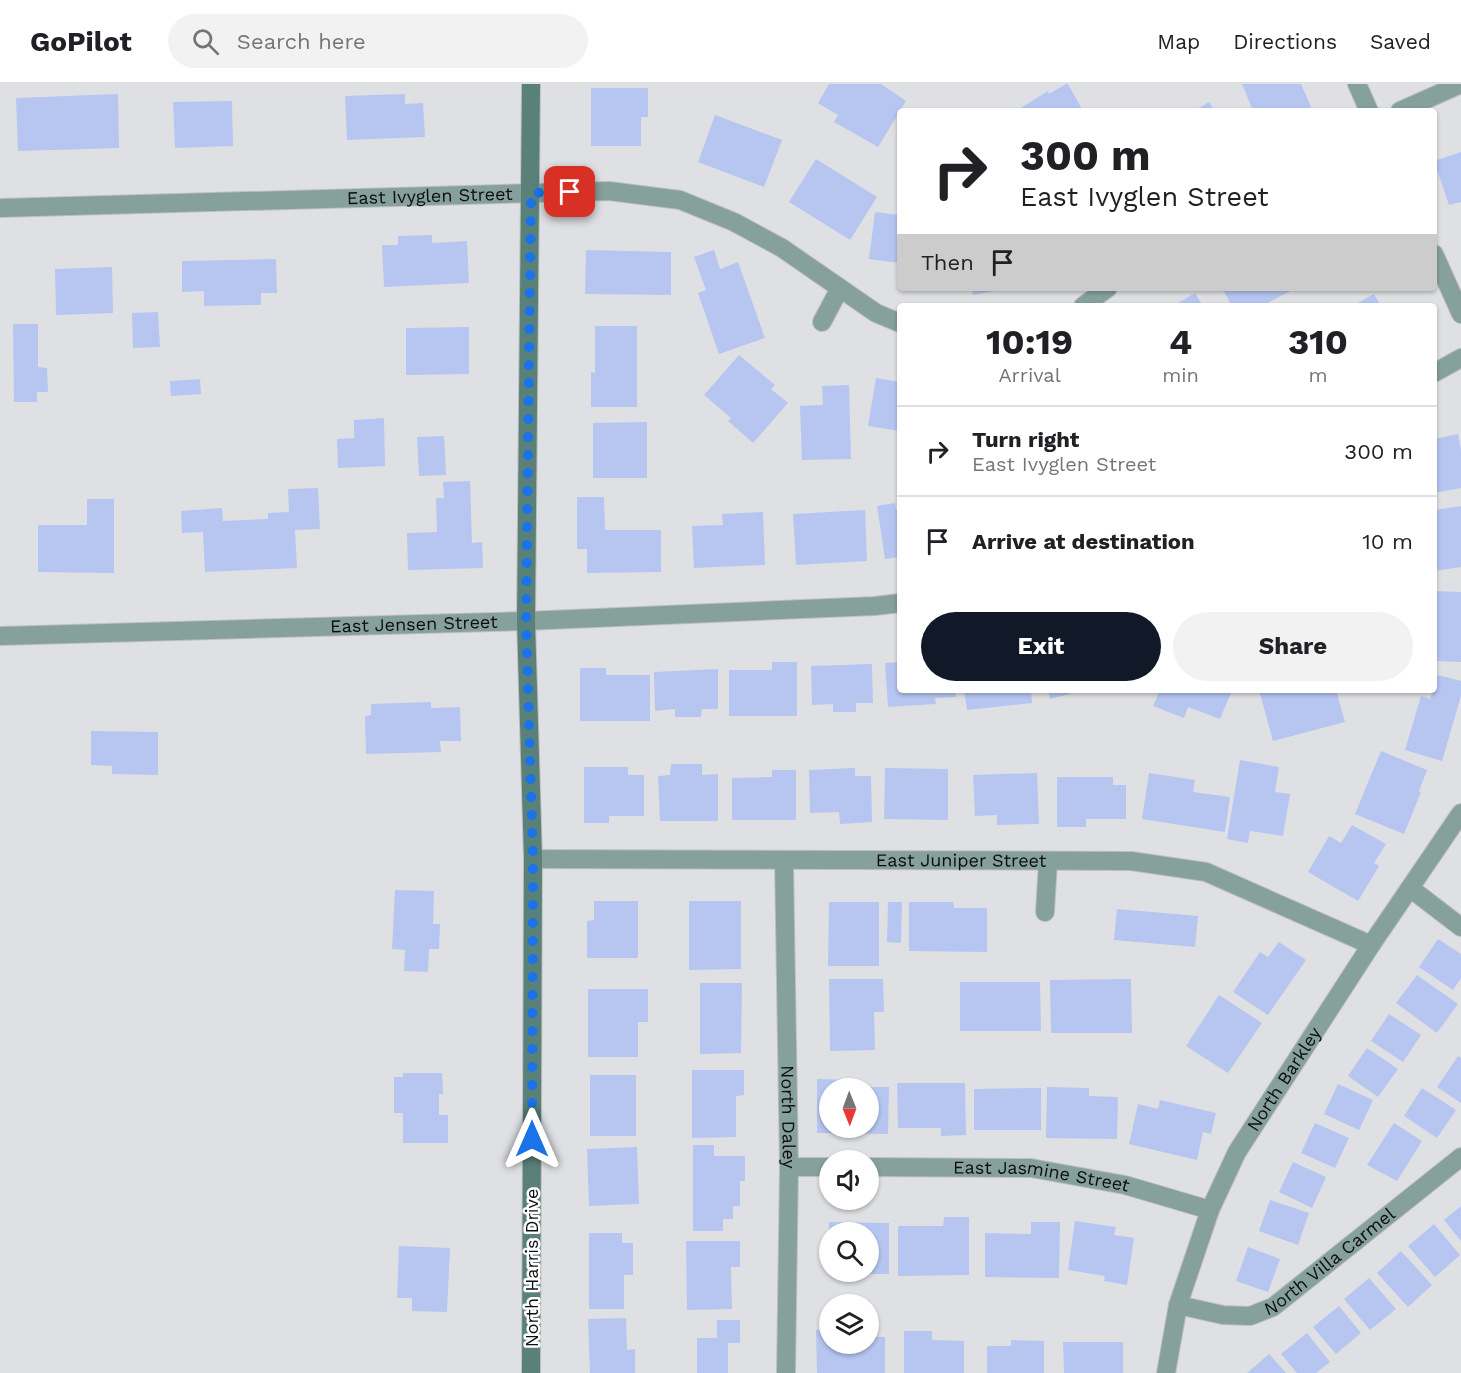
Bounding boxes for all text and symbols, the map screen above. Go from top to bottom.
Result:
search box [168,14,588,68]
text: GoPilot [30,25,132,58]
icon: search [189,25,222,58]
text: Search here [237,29,366,54]
text: Map [1157,29,1200,54]
text: Directions [1233,29,1337,54]
text: Saved [1370,29,1431,54]
text: 300 m [1020,131,1151,180]
icon: right [921,132,999,210]
pin [544,166,595,217]
icon: arrive [553,175,586,208]
text: East Ivyglen Street [1020,181,1269,213]
street label: East Ivyglen Street [347,183,513,208]
icon: arrive [986,246,1019,279]
text: Then [921,250,974,275]
text: 10:19 [986,321,1073,363]
text: 4 [1169,321,1192,363]
text: 310 [1288,321,1348,363]
text: Arrival [998,363,1061,387]
text: min [1162,363,1199,387]
text: m [1308,363,1328,387]
text: Turn right [972,427,1079,452]
icon: right [921,435,954,468]
text: 300 m [1344,439,1413,464]
text: East Ivyglen Street [972,452,1156,476]
icon: arrive [921,525,954,558]
text: Arrive at destination [972,529,1195,554]
text: 10 m [1362,529,1413,554]
street label: East Jensen Street [330,611,498,637]
button: Exit [921,612,1161,681]
button: Share [1173,612,1413,681]
street label: East Juniper Street [876,849,1047,871]
street label: North Barkley [1242,1022,1325,1135]
street label: North Daley [777,1065,800,1170]
north arrow [819,1078,879,1138]
map controls [819,1078,879,1354]
position arrow [500,1107,564,1171]
button: sound [819,1150,879,1210]
street label: East Jasmine Street [953,1156,1133,1196]
street label: North Harris Drive [521,1189,542,1347]
street label: North Villa Carmel [1261,1203,1399,1319]
button: search [819,1222,879,1282]
button: layers [819,1294,879,1354]

